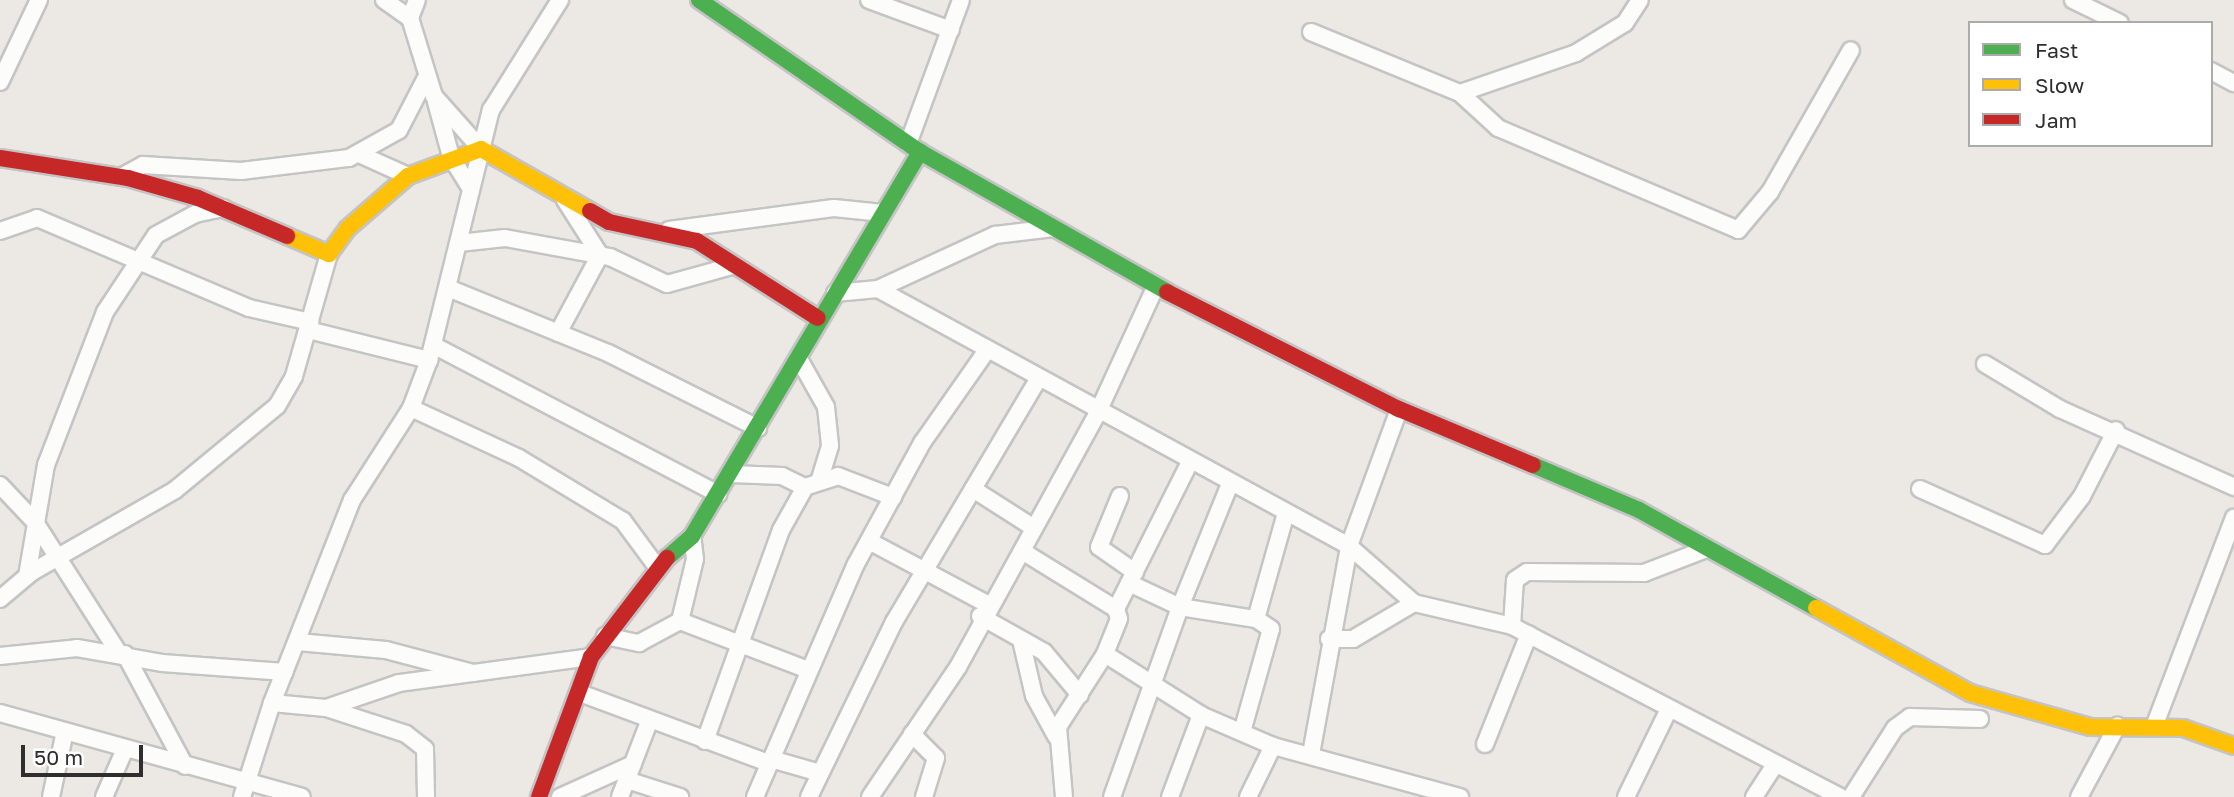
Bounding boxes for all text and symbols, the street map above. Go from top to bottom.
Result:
legend [1968,21,2213,147]
text: Fast [2035,37,2078,63]
text: Slow [2035,72,2084,98]
text: Jam [2035,107,2077,133]
scale bar [24,730,147,774]
text: 50 m [34,744,83,770]

